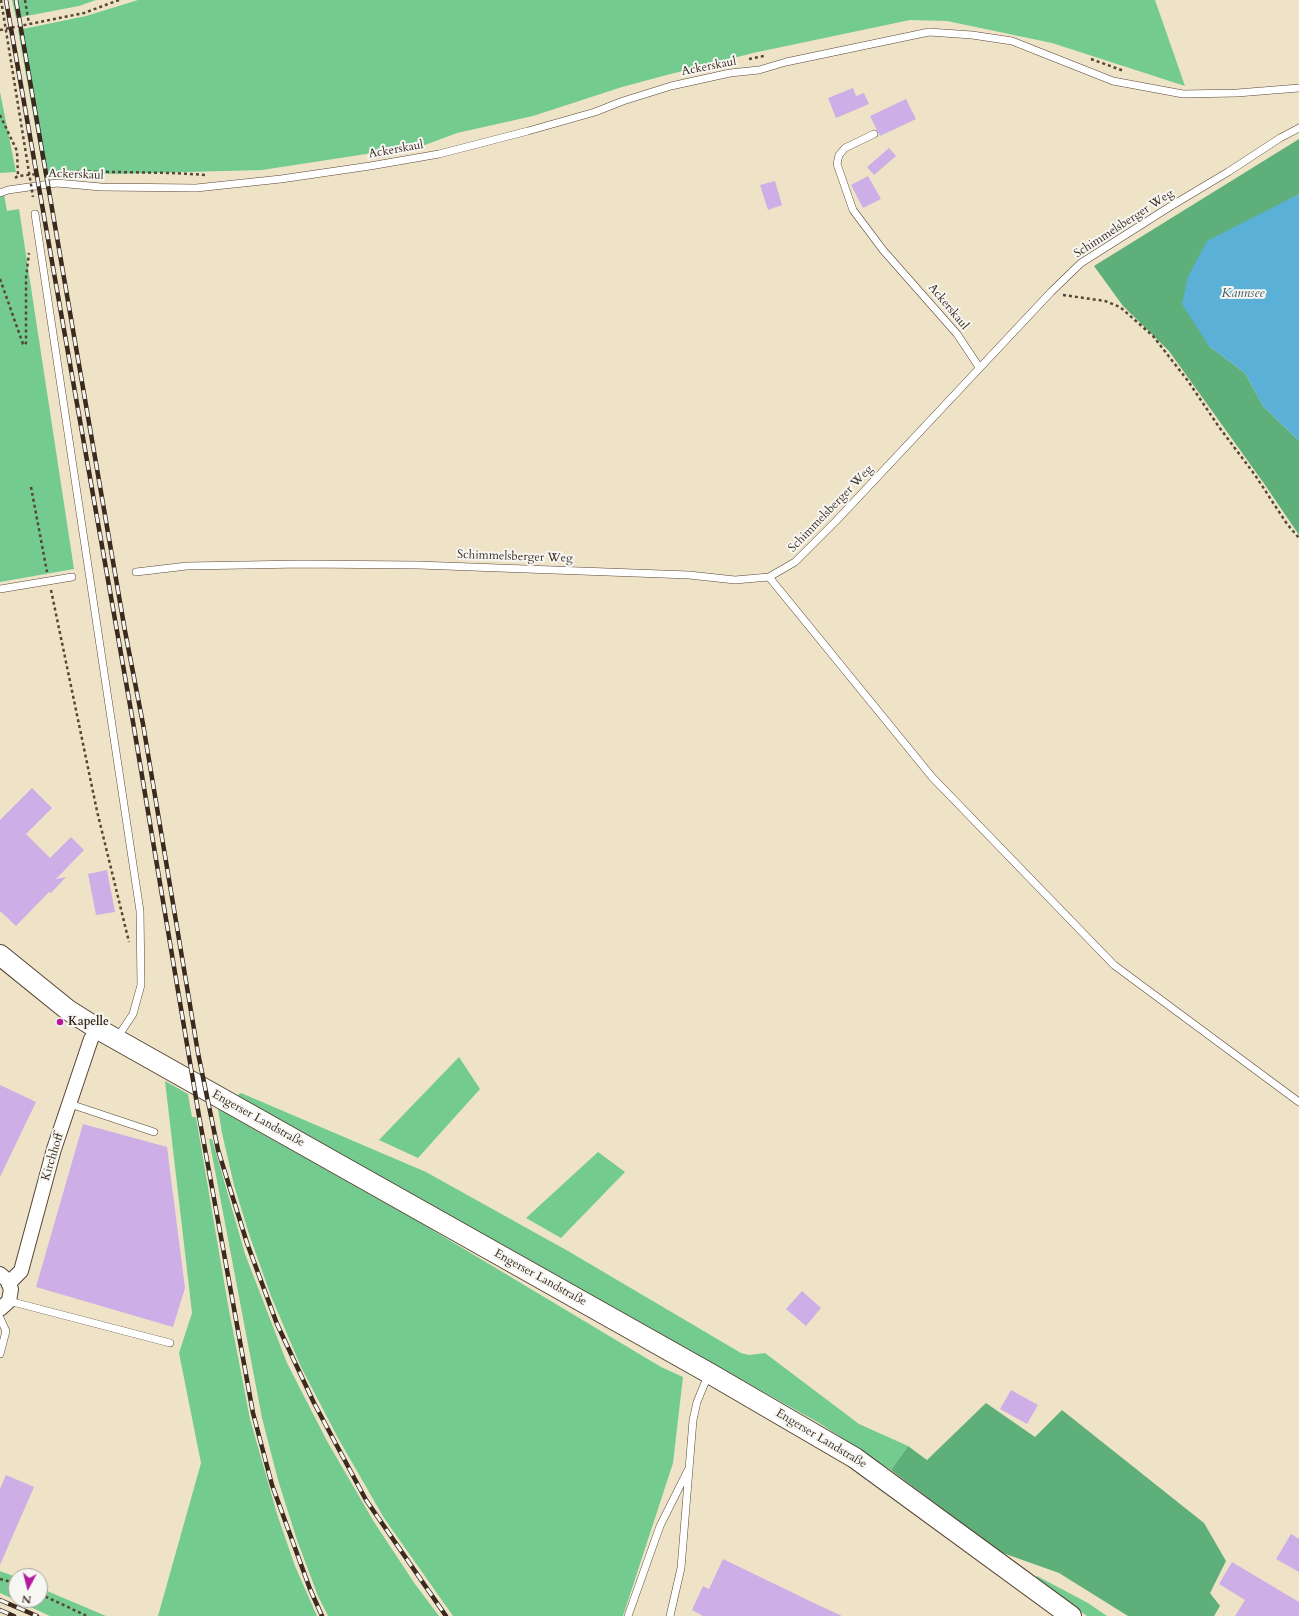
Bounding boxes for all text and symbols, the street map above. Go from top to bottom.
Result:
street label: Ackerskaul [680,55,738,79]
street label: Ackerskaul [367,138,425,162]
street label: Ackerskaul [48,167,104,183]
street label: Schimmelsberger Weg [1072,186,1176,262]
street label: Ackerskaul [925,281,971,333]
water label: Kannsee [1222,286,1264,302]
street label: Schimmelsberger Weg [786,462,876,556]
street label: Schimmelsberger Weg [457,548,573,566]
place label: Kapelle [68,1015,109,1029]
marker: Kapelle [55,1017,65,1027]
street label: Engerser Landstraße [209,1088,307,1150]
street label: Kirchhoff [39,1131,67,1183]
street label: Engerser Landstraße [491,1247,589,1309]
street label: Engerser Landstraße [773,1406,869,1472]
north arrow [8,1568,48,1608]
text: N [21,1591,32,1607]

